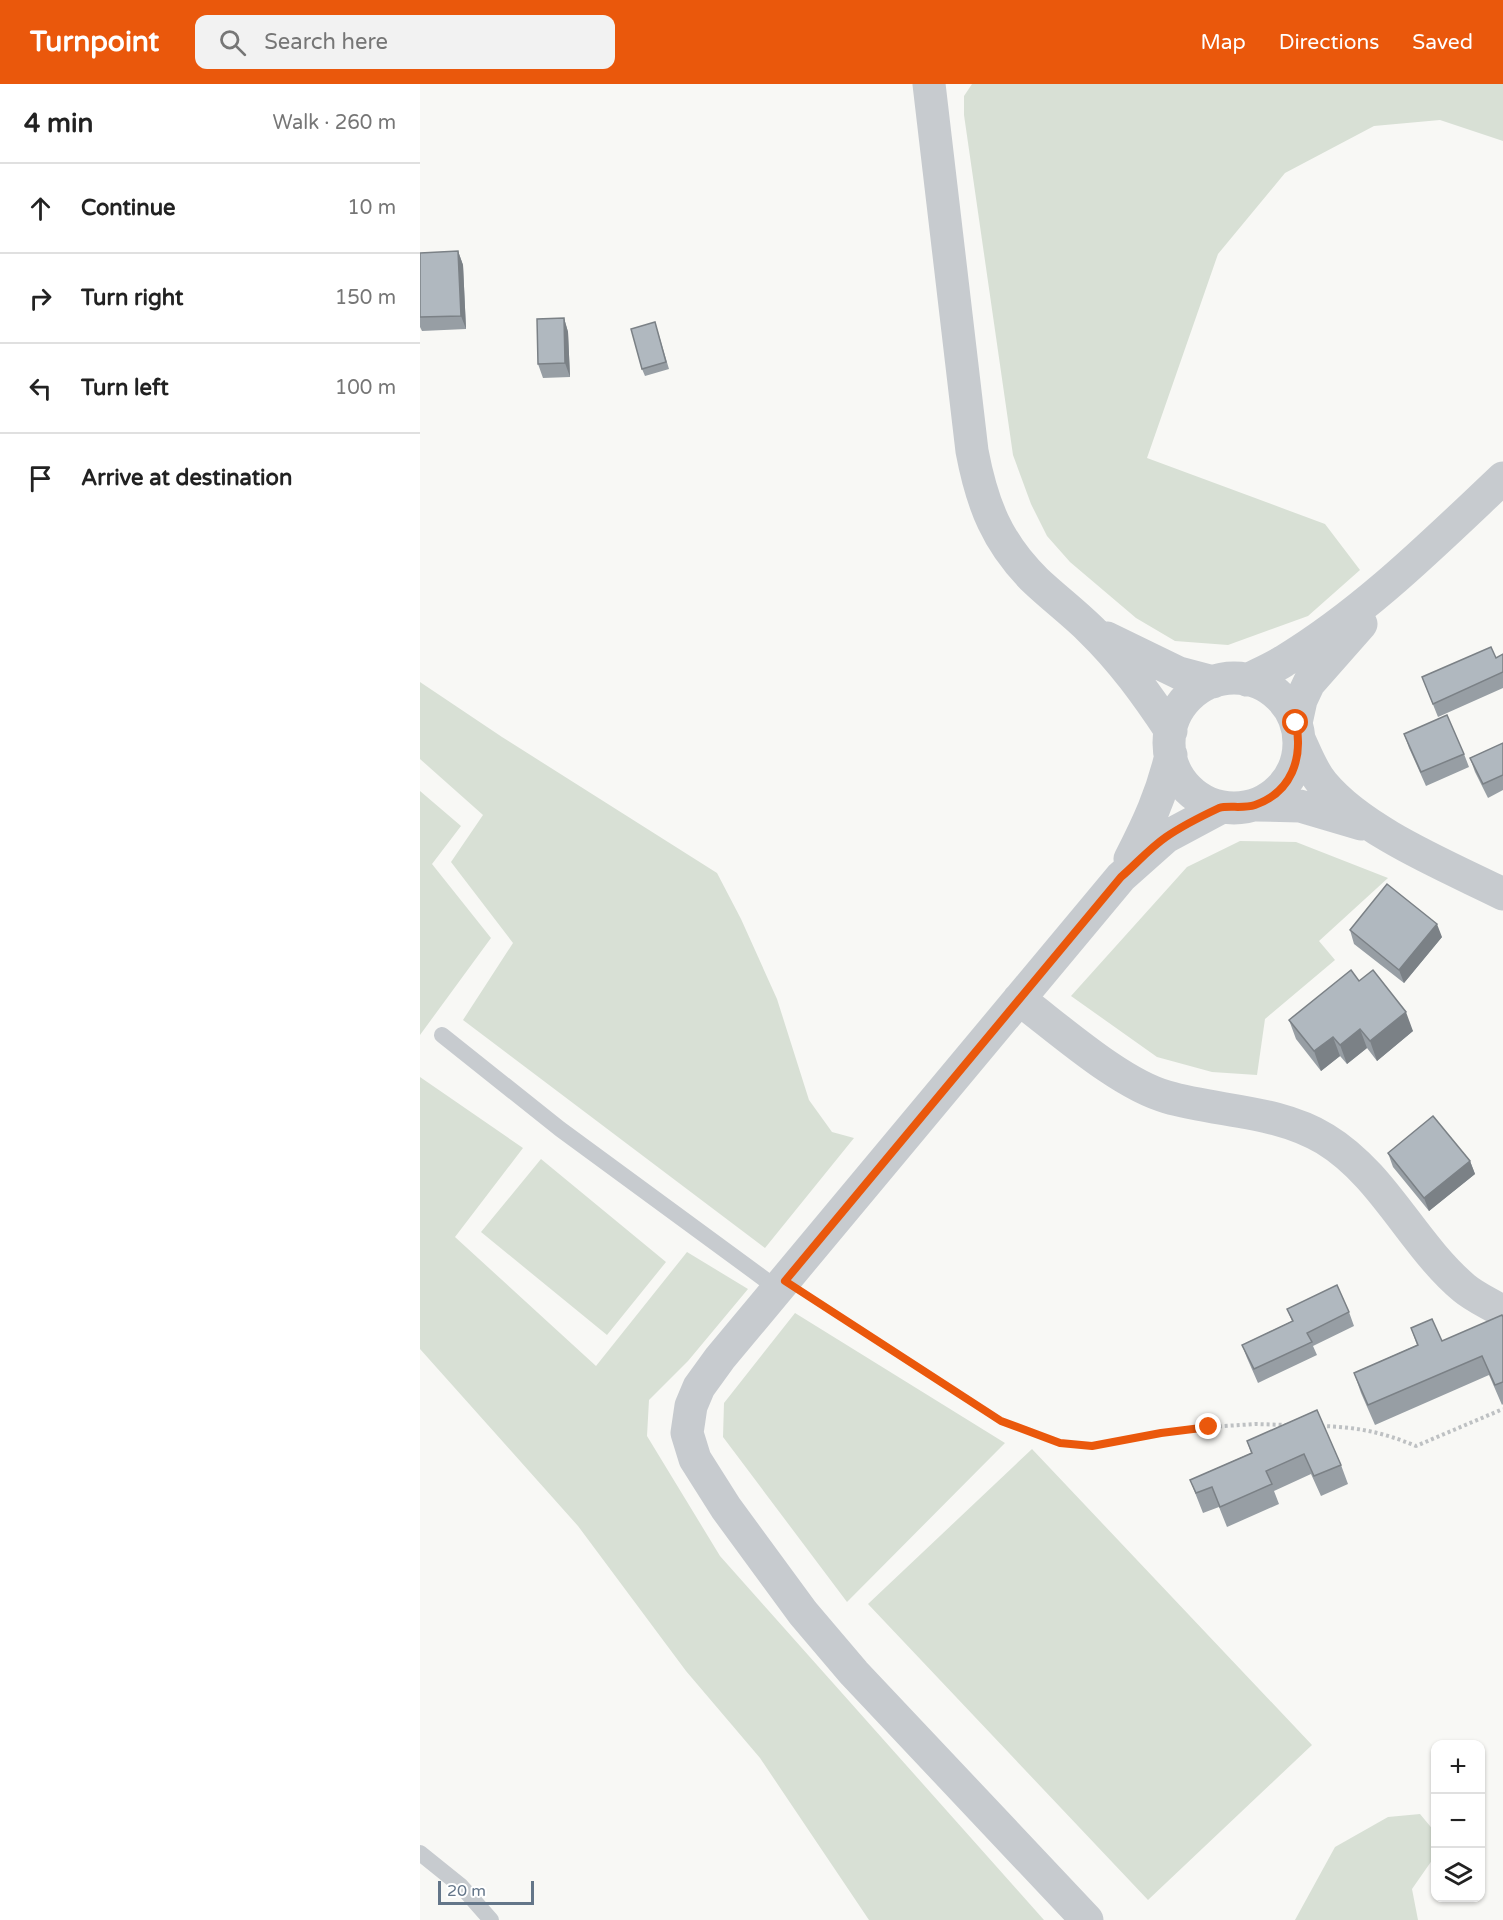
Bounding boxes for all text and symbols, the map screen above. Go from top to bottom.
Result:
search box [195,15,615,69]
text: Turnpoint [30,25,159,59]
icon: search [216,26,249,59]
text: Search here [264,29,388,55]
text: Map [1200,30,1246,55]
text: Directions [1279,30,1379,55]
text: Saved [1412,30,1473,55]
text: 4 min [24,108,93,139]
text: Walk · 260 m [273,111,396,135]
icon: ahead [24,192,57,225]
text: Continue [81,195,176,221]
text: 10 m [347,196,396,220]
icon: right [24,282,57,315]
text: Turn right [81,285,183,311]
text: 150 m [335,286,396,310]
icon: left [24,372,57,405]
text: Turn left [81,375,169,401]
text: 100 m [335,376,396,400]
icon: arrive [24,462,57,495]
text: Arrive at destination [81,465,292,491]
route start [1282,709,1308,735]
route end [1195,1413,1221,1439]
map controls [1431,1740,1485,1902]
button: + [1431,1740,1485,1794]
button: − [1431,1794,1485,1848]
button: layers [1431,1848,1485,1902]
scale bar [438,1878,534,1906]
text: 20 m [447,1881,486,1901]

